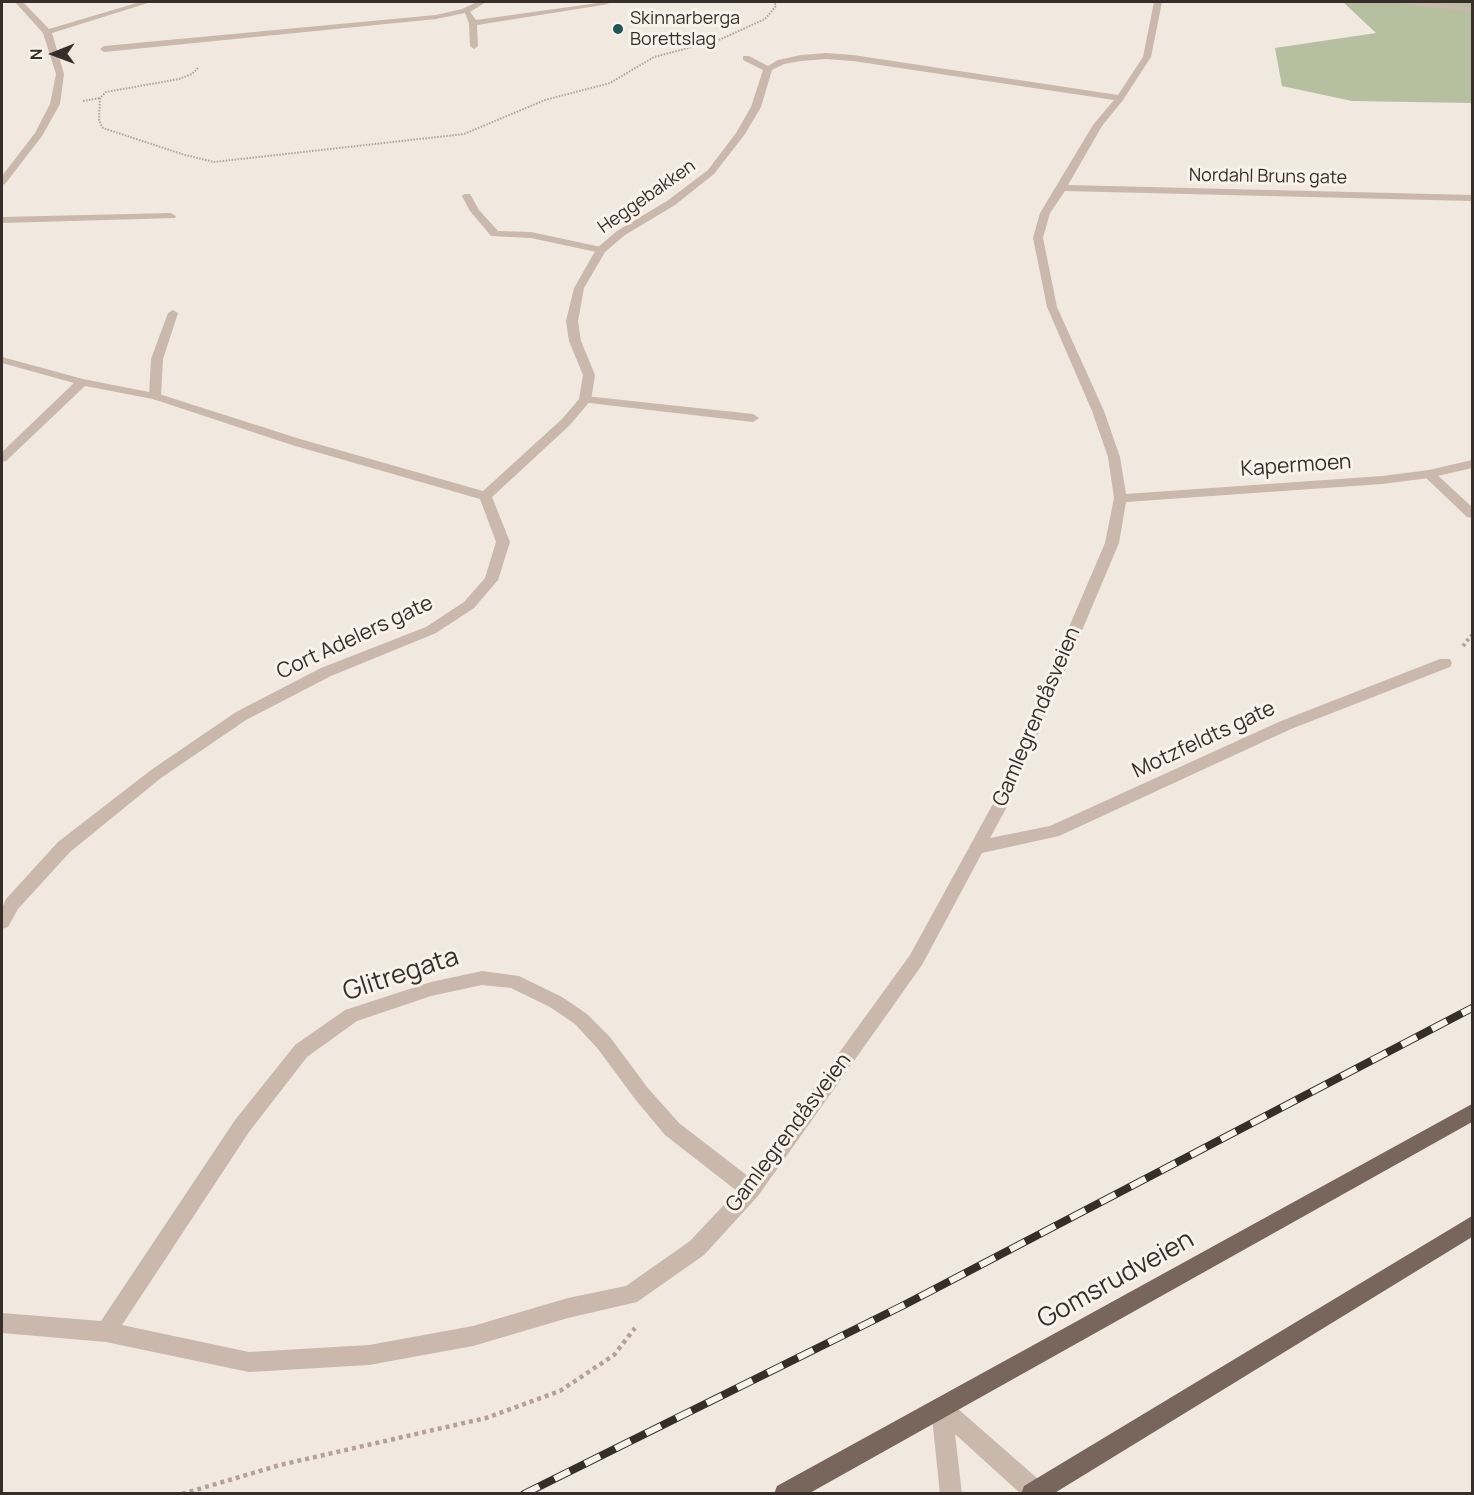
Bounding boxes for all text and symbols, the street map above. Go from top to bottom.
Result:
place label: Skinnarberga Borettslag [630,8,740,50]
marker: Skinnarberga Borettslag [611,22,625,36]
north arrow [24,24,84,84]
text: N [25,48,47,60]
street label: Heggebakken [594,155,700,239]
street label: Nordahl Bruns gate [1189,165,1347,189]
street label: Kapermoen [1240,450,1352,482]
street label: Cort Adelers gate [273,591,437,685]
street label: Gamlegrendåsveien [988,624,1086,810]
street label: Motzfeldts gate [1129,696,1279,784]
street label: Glitregata [339,942,463,1008]
street label: Gamlegrendåsveien [721,1049,857,1217]
street label: Gomsrudveien [1032,1224,1200,1336]

